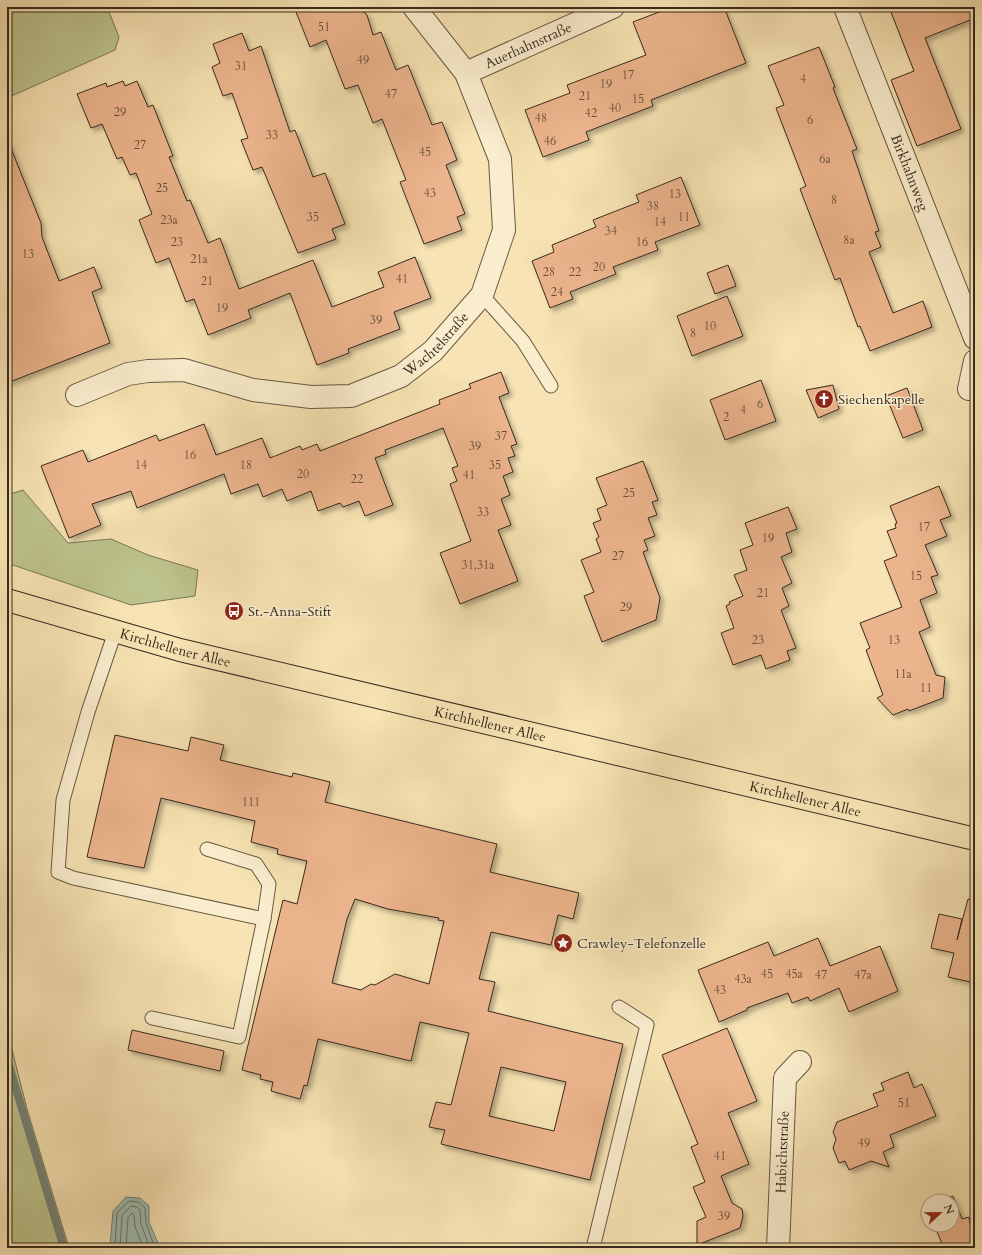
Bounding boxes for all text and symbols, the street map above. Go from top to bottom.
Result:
street label: Auerhahnstraße [481,17,575,73]
house number: 51 [318,19,330,35]
house number: 49 [357,52,369,68]
house number: 31 [235,58,247,74]
house number: 17 [622,67,634,83]
house number: 4 [800,71,806,87]
house number: 19 [600,76,612,92]
house number: 47 [385,86,397,102]
house number: 21 [579,88,591,104]
house number: 15 [632,91,644,107]
house number: 40 [609,100,621,116]
house number: 29 [114,104,126,120]
house number: 42 [585,105,597,121]
house number: 48 [535,110,547,126]
house number: 6 [807,112,813,128]
house number: 33 [266,127,278,143]
street label: Birkhahnweg [886,132,934,214]
house number: 46 [544,133,556,149]
house number: 27 [134,137,146,153]
house number: 45 [419,144,431,160]
house number: 6a [819,151,831,167]
house number: 25 [156,180,168,196]
house number: 43 [424,185,436,201]
house number: 13 [669,186,681,202]
house number: 8 [831,192,837,208]
house number: 38 [647,198,659,214]
house number: 35 [307,209,319,225]
house number: 11 [678,209,690,225]
house number: 23a [160,212,179,228]
house number: 14 [654,214,666,230]
house number: 34 [605,223,617,239]
house number: 8a [843,232,855,248]
house number: 23 [171,234,183,250]
house number: 16 [636,234,648,250]
house number: 13 [22,246,34,262]
house number: 21a [190,251,209,267]
house number: 20 [593,259,605,275]
house number: 28 [543,264,555,280]
house number: 22 [569,264,581,280]
house number: 41 [396,271,408,287]
house number: 21 [201,273,213,289]
house number: 24 [551,284,563,300]
house number: 19 [216,300,228,316]
street label: Wachtelstraße [398,308,473,381]
house number: 39 [370,312,382,328]
house number: 10 [704,318,716,334]
house number: 8 [690,325,696,341]
church icon: Siechenkapelle [813,388,835,410]
place label: Siechenkapelle [838,390,925,409]
house number: 6 [757,396,763,412]
house number: 4 [740,402,746,418]
house number: 2 [723,409,729,425]
house number: 37 [495,428,507,444]
house number: 39 [469,438,481,454]
house number: 16 [184,447,196,463]
house number: 14 [135,457,147,473]
house number: 18 [240,457,252,473]
house number: 35 [489,457,501,473]
house number: 20 [297,466,309,482]
house number: 41 [463,467,475,483]
house number: 22 [351,471,363,487]
house number: 25 [623,485,635,501]
house number: 33 [477,504,489,520]
house number: 17 [918,519,930,535]
house number: 19 [762,530,774,546]
house number: 27 [612,548,624,564]
house number: 31,31a [462,557,495,573]
house number: 15 [910,568,922,584]
house number: 21 [757,585,769,601]
house number: 29 [620,599,632,615]
bus stop icon: St.-Anna-Stift [223,600,245,622]
place label: St.-Anna-Stift [248,602,332,621]
street label: Kirchhellener Allee [118,624,233,671]
house number: 23 [752,632,764,648]
house number: 13 [888,632,900,648]
house number: 11a [894,666,913,682]
house number: 11 [920,680,932,696]
street label: Kirchhellener Allee [433,701,548,746]
street label: Kirchhellener Allee [748,776,863,821]
house number: 111 [242,794,260,810]
place icon: Crawley-Telefonzelle [552,932,574,954]
place label: Crawley-Telefonzelle [577,934,706,953]
house number: 45 [761,966,773,982]
house number: 45a [785,966,804,982]
house number: 47 [815,967,827,983]
house number: 47a [854,967,873,983]
house number: 43a [734,971,753,987]
house number: 43 [714,982,726,998]
house number: 51 [898,1095,910,1111]
street label: Habichtstraße [771,1110,793,1194]
house number: 49 [858,1135,870,1151]
house number: 41 [714,1148,726,1164]
north arrow [920,1193,960,1233]
text: N [940,1202,958,1217]
house number: 39 [718,1208,730,1224]

